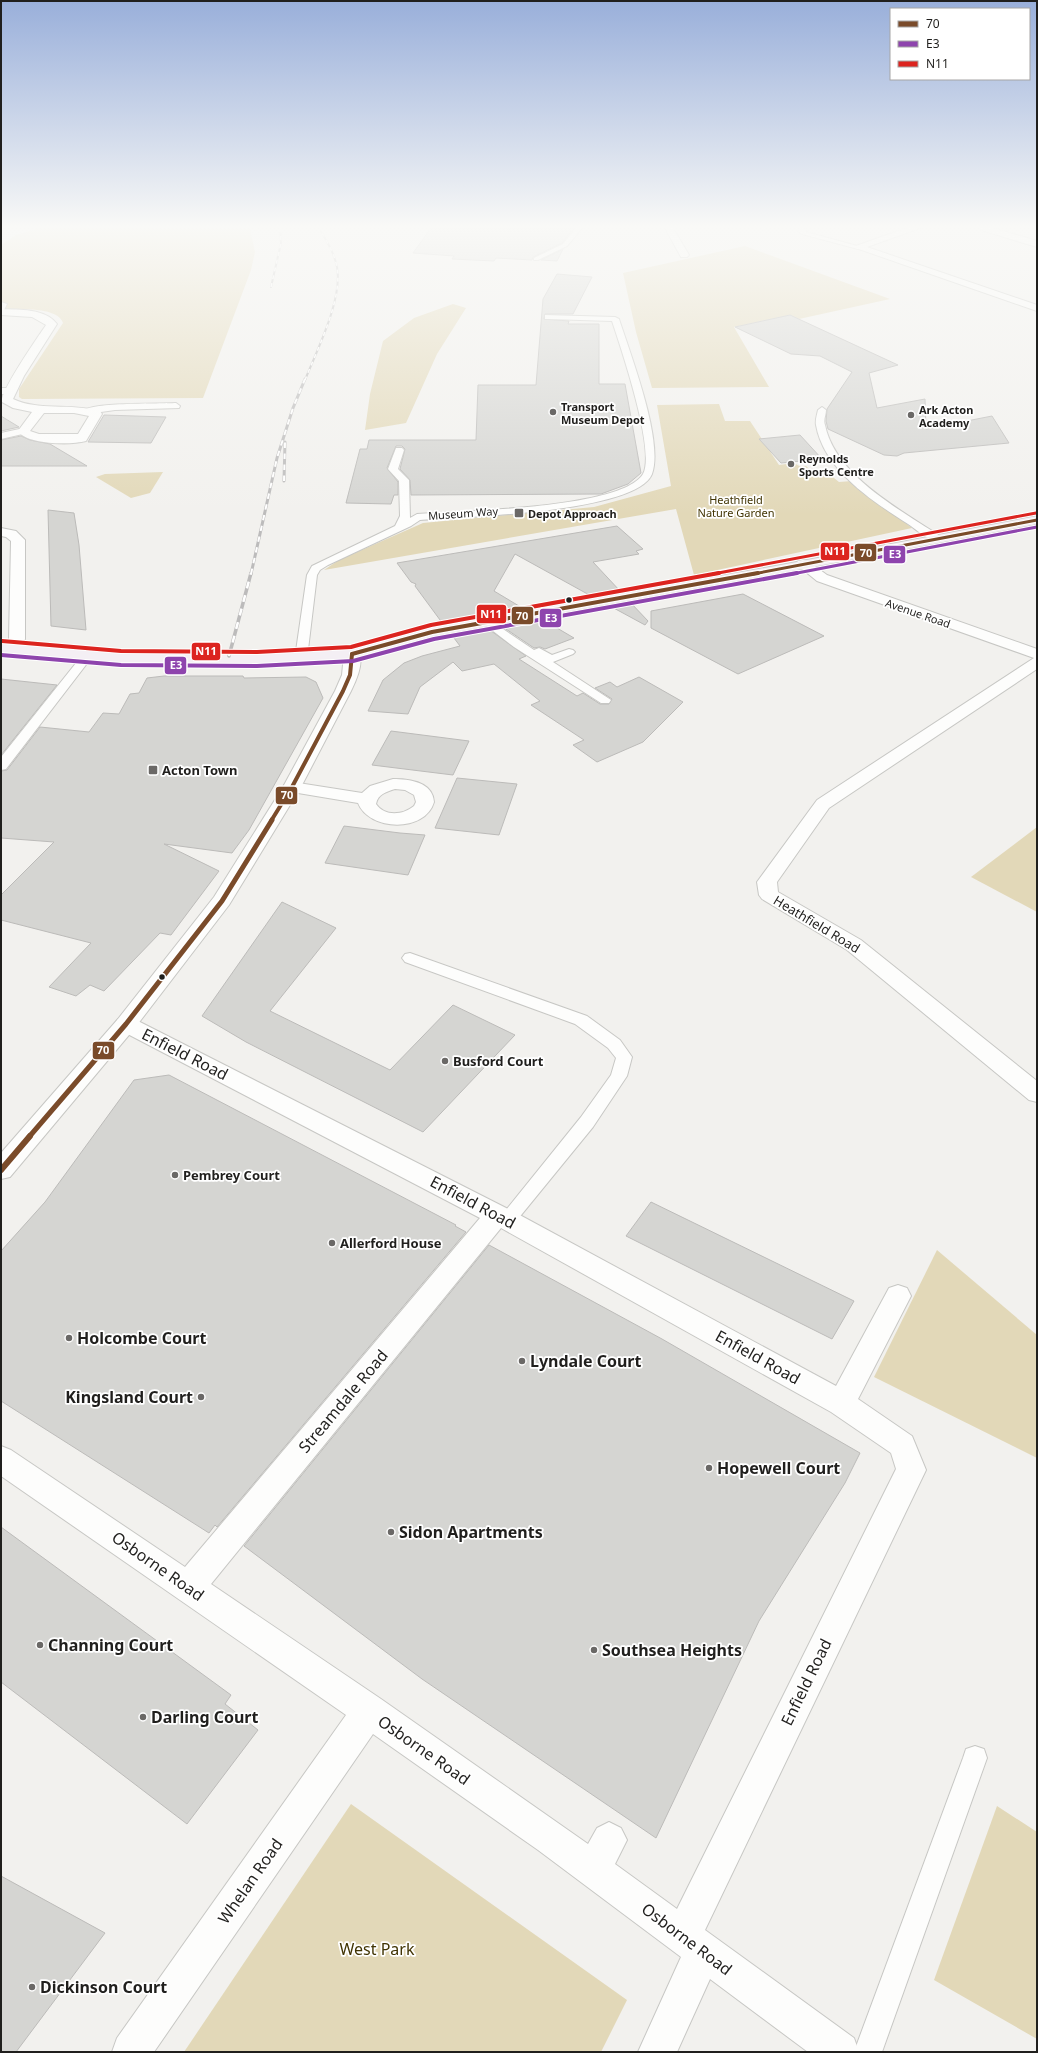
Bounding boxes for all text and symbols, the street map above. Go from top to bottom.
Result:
legend [890,8,1030,80]
text: 70 [926,15,940,32]
text: E3 [926,35,940,52]
text: N11 [926,55,949,72]
place label: Transport Museum Depot [561,399,645,427]
place label: Ark Acton Academy [919,402,973,430]
marker: Transport Museum Depot [548,407,558,417]
marker: Ark Acton Academy [906,410,916,420]
place label: Reynolds Sports Centre [799,451,874,479]
marker: Reynolds Sports Centre [786,459,796,469]
park label: Heathfield Nature Garden [698,492,774,520]
street label: Museum Way [428,503,499,523]
place label: Depot Approach [528,506,617,521]
marker: Depot Approach [513,507,525,519]
line badge: N11 [820,542,850,561]
text: N11 [824,543,846,558]
line badge: 70 [854,543,877,562]
text: 70 [860,545,872,560]
line badge: E3 [883,545,906,564]
text: E3 [889,546,901,561]
unlabelled marker [564,595,574,605]
street label: Avenue Road [883,595,953,631]
line badge: N11 [476,604,507,624]
text: N11 [480,606,502,621]
line badge: 70 [511,606,534,625]
text: 70 [516,608,528,623]
line badge: E3 [539,608,562,628]
text: E3 [545,610,557,625]
line badge: N11 [191,642,221,661]
text: N11 [195,643,217,658]
line badge: E3 [164,656,187,675]
text: E3 [170,657,182,672]
place label: Acton Town [162,761,237,779]
marker: Acton Town [147,764,159,776]
line badge: 70 [275,786,298,805]
text: 70 [281,787,293,802]
street label: Heathfield Road [770,891,864,957]
unlabelled marker [157,972,167,982]
street label: Enfield Road [138,1023,232,1085]
line badge: 70 [92,1041,115,1060]
text: 70 [97,1042,109,1057]
place label: Busford Court [453,1052,544,1070]
marker: Busford Court [440,1056,450,1066]
place label: Pembrey Court [183,1166,280,1184]
marker: Pembrey Court [170,1170,180,1180]
street label: Enfield Road [426,1170,520,1234]
place label: Allerford House [340,1234,442,1252]
marker: Allerford House [327,1238,337,1248]
street label: Enfield Road [712,1325,804,1389]
place label: Holcombe Court [77,1327,207,1349]
marker: Holcombe Court [64,1333,74,1343]
street label: Streamdale Road [293,1345,393,1457]
place label: Lyndale Court [530,1350,641,1372]
marker: Lyndale Court [517,1356,527,1366]
place label: Kingsland Court [65,1386,193,1408]
marker: Kingsland Court [196,1392,206,1402]
place label: Hopewell Court [717,1457,840,1479]
marker: Hopewell Court [704,1463,714,1473]
place label: Sidon Apartments [399,1521,543,1543]
street label: Osborne Road [108,1526,208,1606]
marker: Sidon Apartments [386,1527,396,1537]
place label: Channing Court [48,1634,173,1656]
street label: Enfield Road [776,1635,836,1729]
place label: Southsea Heights [602,1639,742,1661]
marker: Channing Court [35,1640,45,1650]
marker: Southsea Heights [589,1645,599,1655]
place label: Darling Court [151,1706,258,1728]
street label: Osborne Road [374,1710,474,1790]
marker: Darling Court [138,1712,148,1722]
street label: Whelan Road [212,1834,288,1928]
street label: Osborne Road [637,1898,737,1980]
park label: West Park [340,1938,415,1960]
place label: Dickinson Court [40,1976,167,1998]
marker: Dickinson Court [27,1982,37,1992]

